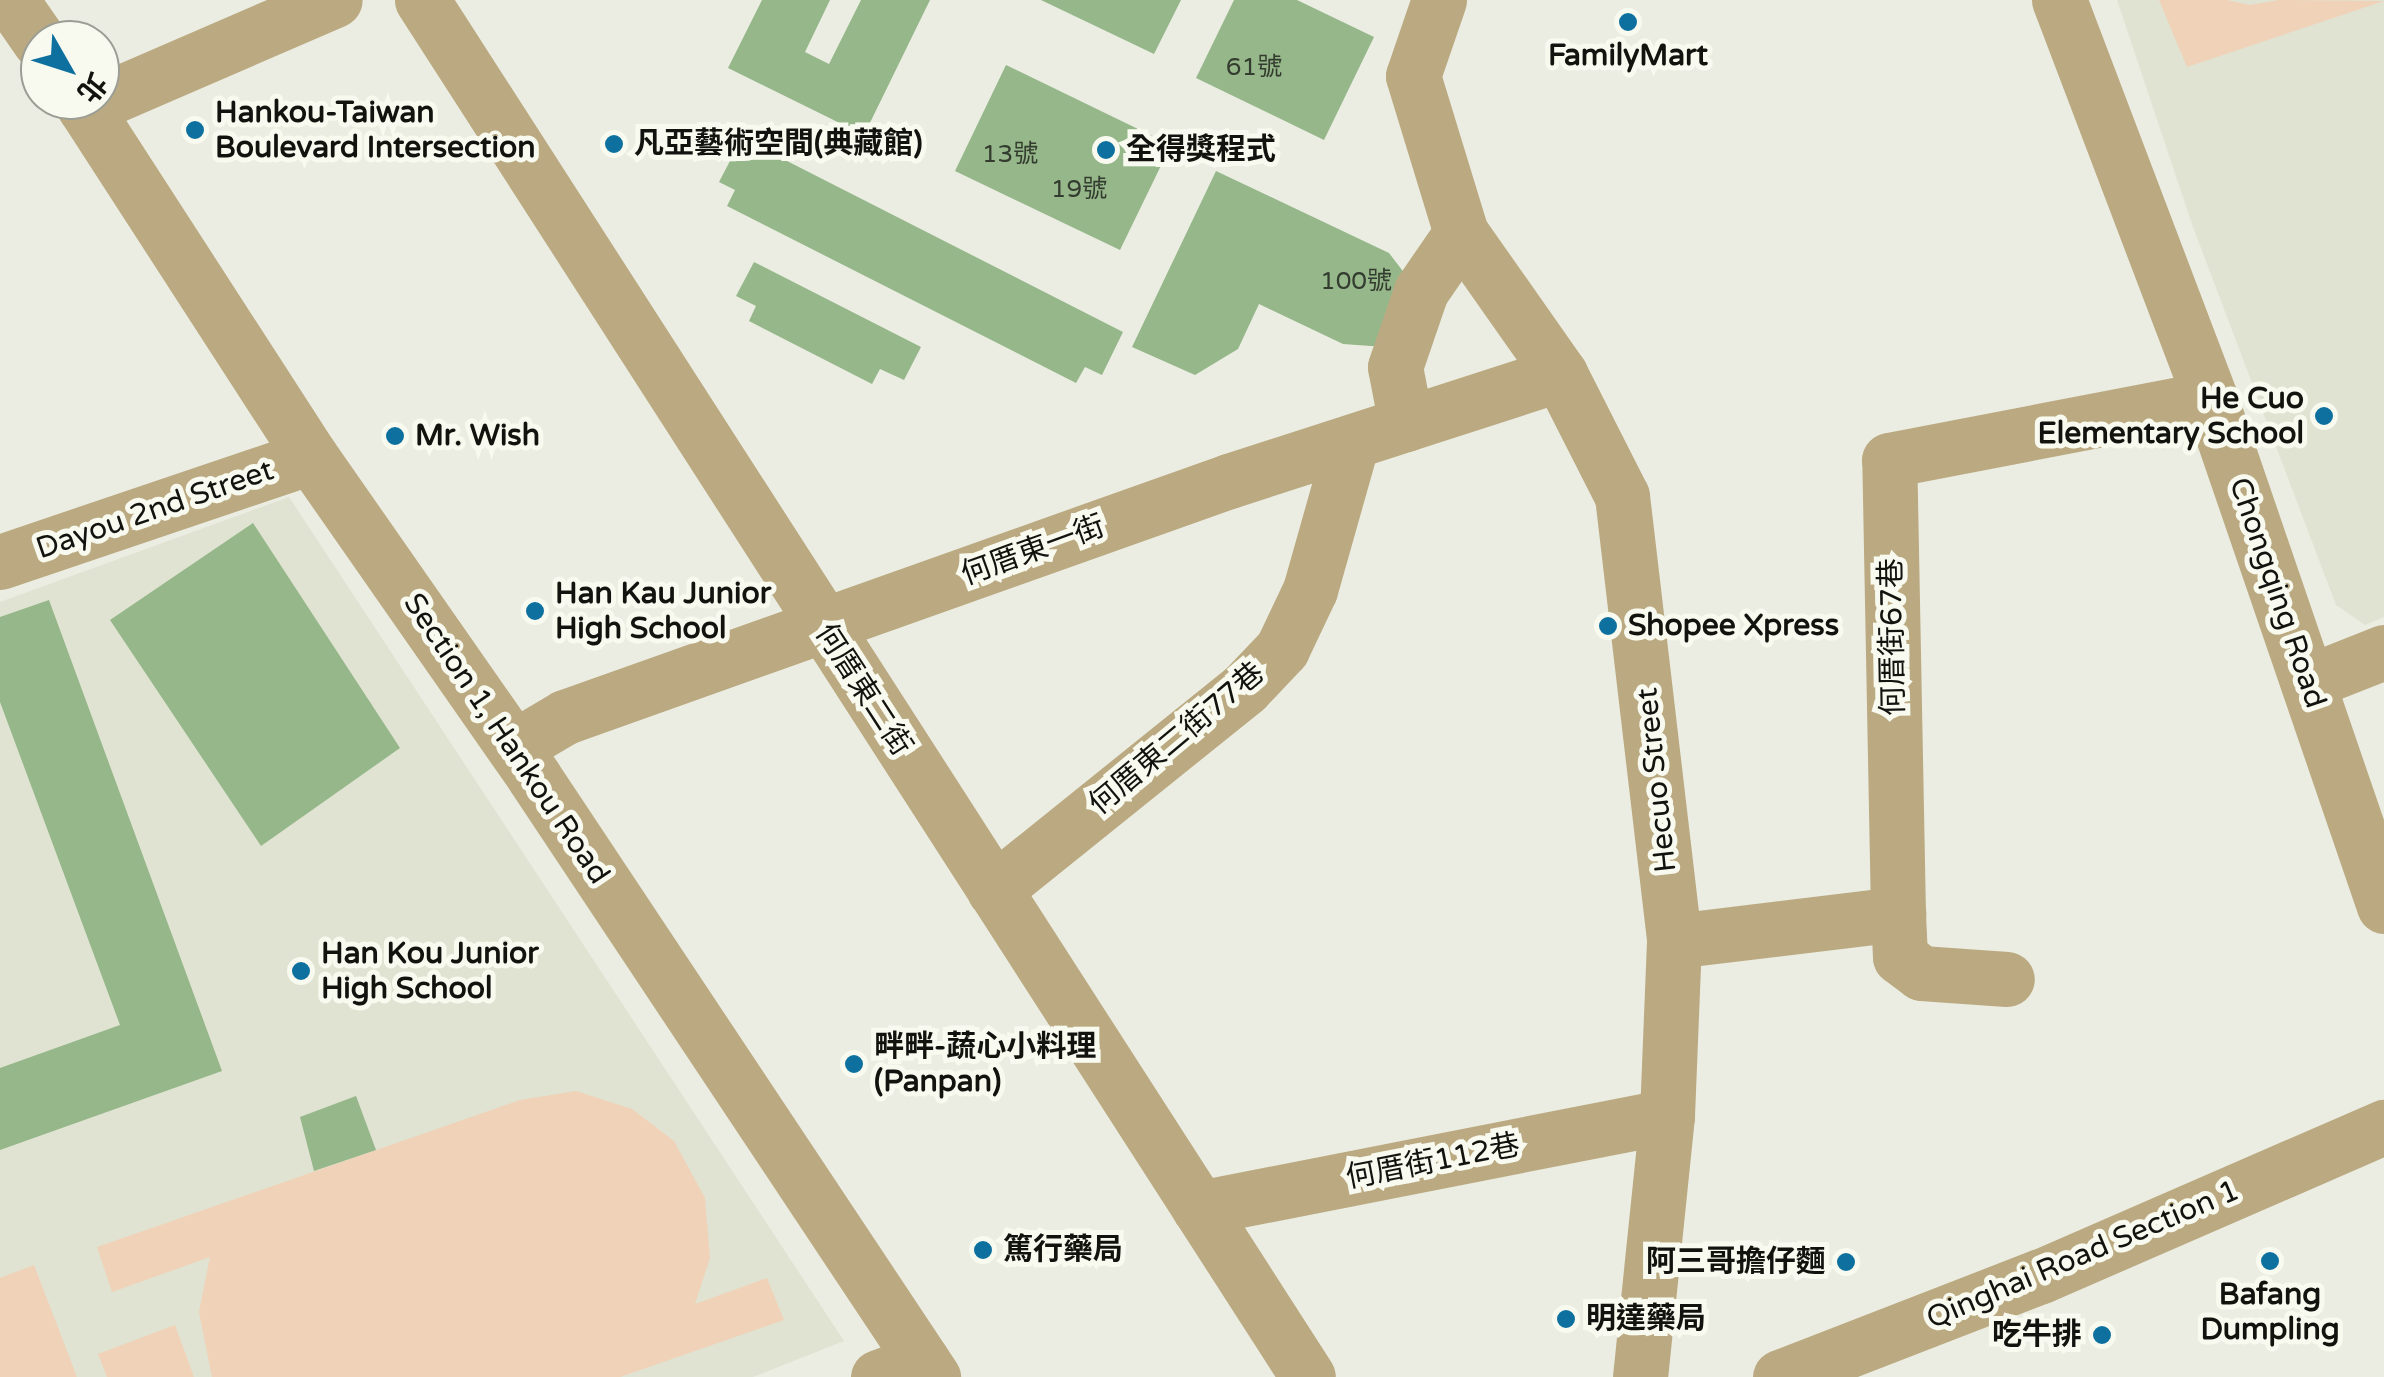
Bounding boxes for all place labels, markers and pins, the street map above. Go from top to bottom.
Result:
marker: FamilyMart [1617,11,1639,33]
place label: FamilyMart [1548,38,1708,74]
place label: Hankou-Taiwan Boulevard Intersection [215,95,535,166]
marker: Hankou-Taiwan Boulevard Intersection [184,119,206,141]
place label: 凡亞藝術空間(典藏館) [634,126,923,162]
place label: 全得獎程式 [1126,132,1276,168]
marker: 凡亞藝術空間(典藏館) [603,133,625,155]
marker: 全得獎程式 [1095,139,1117,161]
place label: He Cuo Elementary School [2038,381,2304,452]
marker: He Cuo Elementary School [2313,405,2335,427]
place label: Mr. Wish [415,418,540,454]
marker: Mr. Wish [384,425,406,447]
place label: Han Kau Junior High School [555,576,771,646]
marker: Han Kau Junior High School [524,600,546,622]
place label: Shopee Xpress [1628,608,1839,644]
marker: Shopee Xpress [1597,615,1619,637]
place label: Han Kou Junior High School [321,936,539,1006]
marker: Han Kou Junior High School [290,960,312,982]
place label: 畔畔-蔬心小料理 (Panpan) [874,1029,1096,1100]
marker: 畔畔-蔬心小料理 (Panpan) [843,1053,865,1075]
place label: 篤行藥局 [1003,1232,1123,1268]
marker: 篤行藥局 [972,1239,994,1261]
place label: 阿三哥擔仔麵 [1646,1244,1826,1280]
marker: Bafang Dumpling [2259,1250,2281,1272]
marker: 阿三哥擔仔麵 [1835,1251,1857,1273]
place label: Bafang Dumpling [2200,1277,2340,1348]
place label: 明達藥局 [1586,1301,1706,1337]
marker: 明達藥局 [1555,1308,1577,1330]
place label: 吃牛排 [1992,1317,2082,1353]
marker: 吃牛排 [2091,1324,2113,1346]

